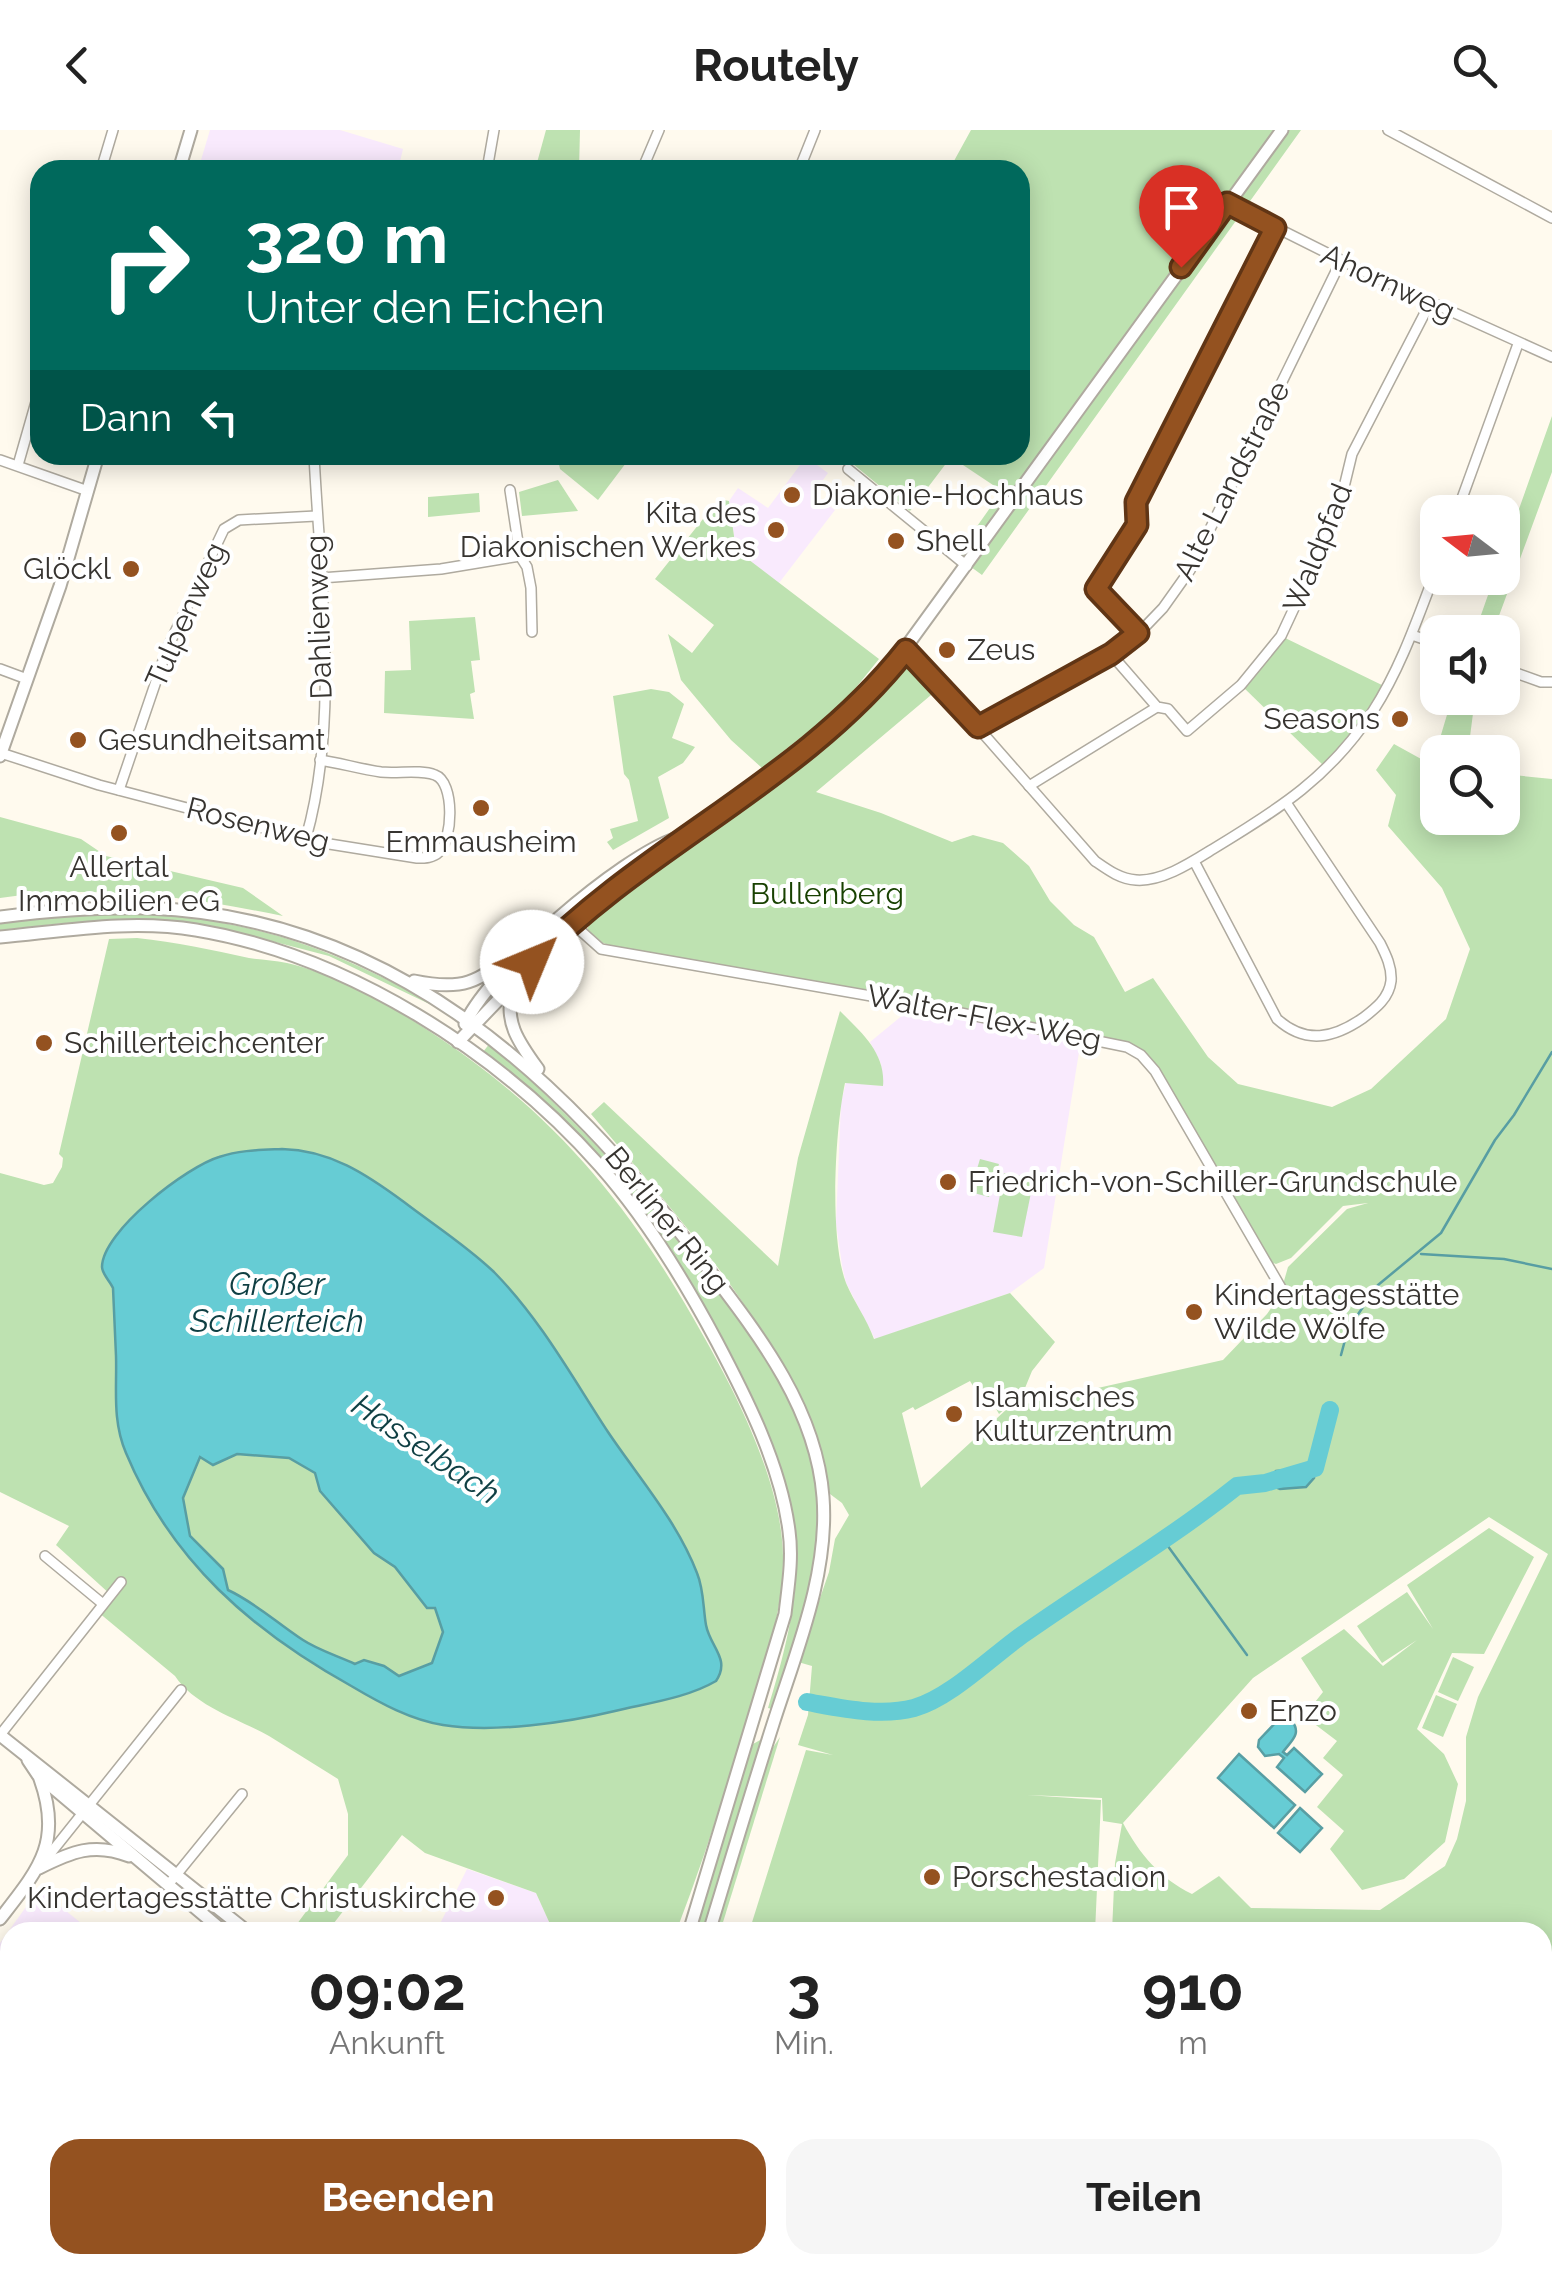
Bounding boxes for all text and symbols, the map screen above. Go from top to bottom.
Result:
icon: back [50,38,105,93]
icon: search [1447,38,1502,93]
text: Routely [693,39,859,92]
pin [1139,165,1224,268]
icon: arrive [1154,180,1209,235]
text: 320 m [245,197,449,279]
icon: right [80,200,210,330]
street label: Ahornweg [1316,236,1461,329]
text: Unter den Eichen [245,281,605,334]
street label: Alte Landstraße [1166,375,1297,586]
icon: left [192,390,247,445]
text: Dann [80,395,172,440]
place label: Diakonie-Hochhaus [812,477,1083,512]
street label: Waldpfad [1276,478,1359,617]
marker: Diakonie-Hochhaus [781,484,803,506]
place label: Kita des Diakonischen Werkes [460,495,756,564]
north arrow [1420,495,1520,595]
map controls [1420,495,1520,835]
marker: Kita des Diakonischen Werkes [765,519,787,541]
place label: Shell [916,523,986,558]
marker: Shell [885,530,907,552]
street label: Dahlienweg [298,534,339,700]
street label: Tulpenweg [138,537,233,693]
place label: Glöckl [23,551,112,586]
marker: Glöckl [120,558,142,580]
button: sound [1420,615,1520,715]
place label: Zeus [967,632,1035,667]
marker: Zeus [936,639,958,661]
place label: Seasons [1264,701,1380,736]
marker: Seasons [1389,708,1411,730]
place label: Gesundheitsamt [98,722,326,757]
marker: Gesundheitsamt [67,729,89,751]
button: search [1420,735,1520,835]
street label: Rosenweg [183,790,333,859]
marker: Emmausheim [470,797,492,819]
marker: Allertal Immobilien eG [108,822,130,844]
place label: Emmausheim [385,824,577,859]
place label: Allertal Immobilien eG [18,849,220,918]
park label: Bullenberg [750,876,904,911]
position arrow [480,910,584,1014]
street label: Walter-Flex-Weg [864,978,1104,1057]
place label: Schillerteichcenter [64,1025,325,1060]
marker: Schillerteichcenter [33,1032,55,1054]
street label: Berliner Ring [598,1140,737,1300]
place label: Friedrich-von-Schiller-Grundschule [968,1164,1457,1199]
marker: Friedrich-von-Schiller-Grundschule [937,1171,959,1193]
water label: Großer Schillerteich [189,1265,364,1339]
place label: Kindertagesstätte Wilde Wölfe [1214,1277,1459,1346]
marker: Kindertagesstätte Wilde Wölfe [1183,1301,1205,1323]
place label: Islamisches Kulturzentrum [974,1379,1172,1448]
water label: Hasselbach [346,1386,507,1511]
marker: Islamisches Kulturzentrum [943,1403,965,1425]
place label: Enzo [1269,1693,1337,1728]
marker: Enzo [1238,1700,1260,1722]
place label: Porschestadion [952,1859,1166,1894]
marker: Porschestadion [921,1866,943,1888]
place label: Kindertagesstätte Christuskirche [27,1880,476,1915]
marker: Kindertagesstätte Christuskirche [485,1887,507,1909]
text: 09:02 [308,1954,466,2024]
text: 3 [787,1954,821,2024]
text: 910 [1142,1954,1244,2024]
text: Ankunft [329,2024,445,2061]
text: Min. [774,2024,834,2061]
text: m [1178,2024,1208,2061]
button: Beenden [50,2139,766,2254]
button: Teilen [786,2139,1502,2254]

